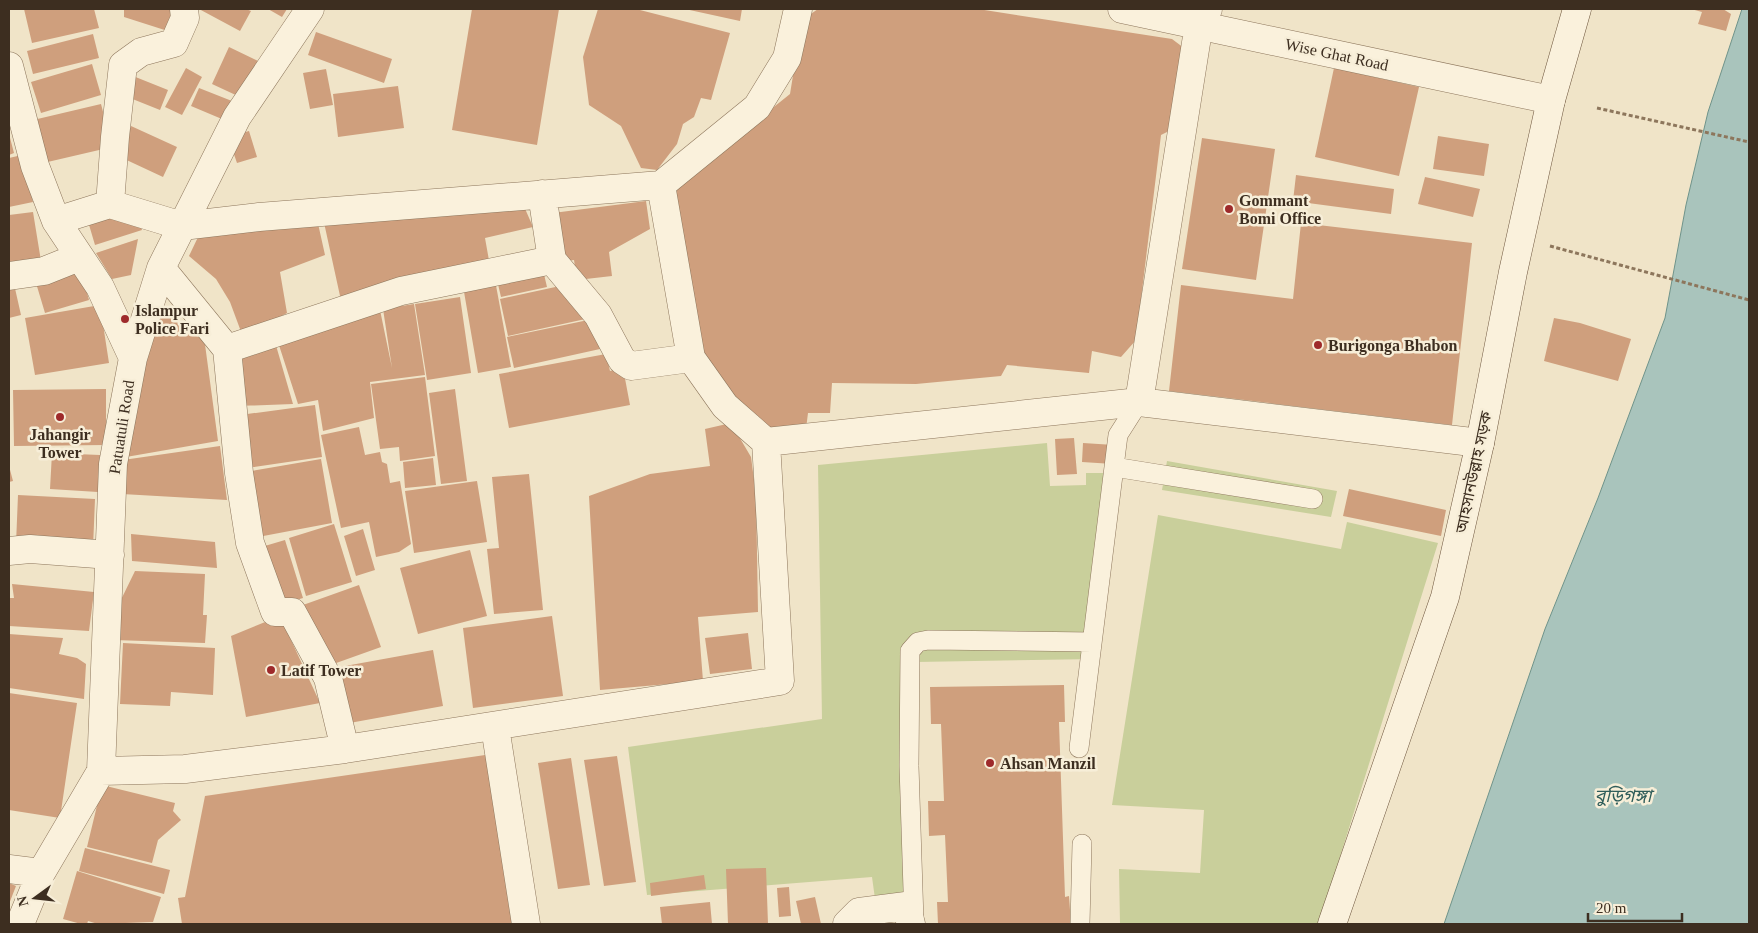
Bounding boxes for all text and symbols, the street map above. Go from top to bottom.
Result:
street label: Wise Ghat Road [1284,35,1390,74]
place label: Gommant Bomi Office [1239,192,1321,227]
marker: Gommant Bomi Office [1223,203,1235,215]
place label: Islampur Police Fari [135,302,210,337]
marker: Islampur Police Fari [119,313,131,325]
place label: Burigonga Bhabon [1328,337,1457,355]
marker: Burigonga Bhabon [1312,339,1324,351]
street label: Patuatuli Road [106,379,137,475]
street label: আহসানউল্লাহ সড়ক [1451,408,1495,536]
marker: Jahangir Tower [54,411,66,423]
place label: Jahangir Tower [29,426,91,461]
place label: Latif Tower [281,662,361,679]
marker: Latif Tower [265,664,277,676]
place label: Ahsan Manzil [1000,755,1096,772]
marker: Ahsan Manzil [984,757,996,769]
water label: বুড়িগঙ্গা [1594,785,1655,807]
north arrow [10,873,60,923]
scale bar [1588,890,1682,922]
text: N [14,894,31,908]
text: 20 m [1596,900,1627,916]

